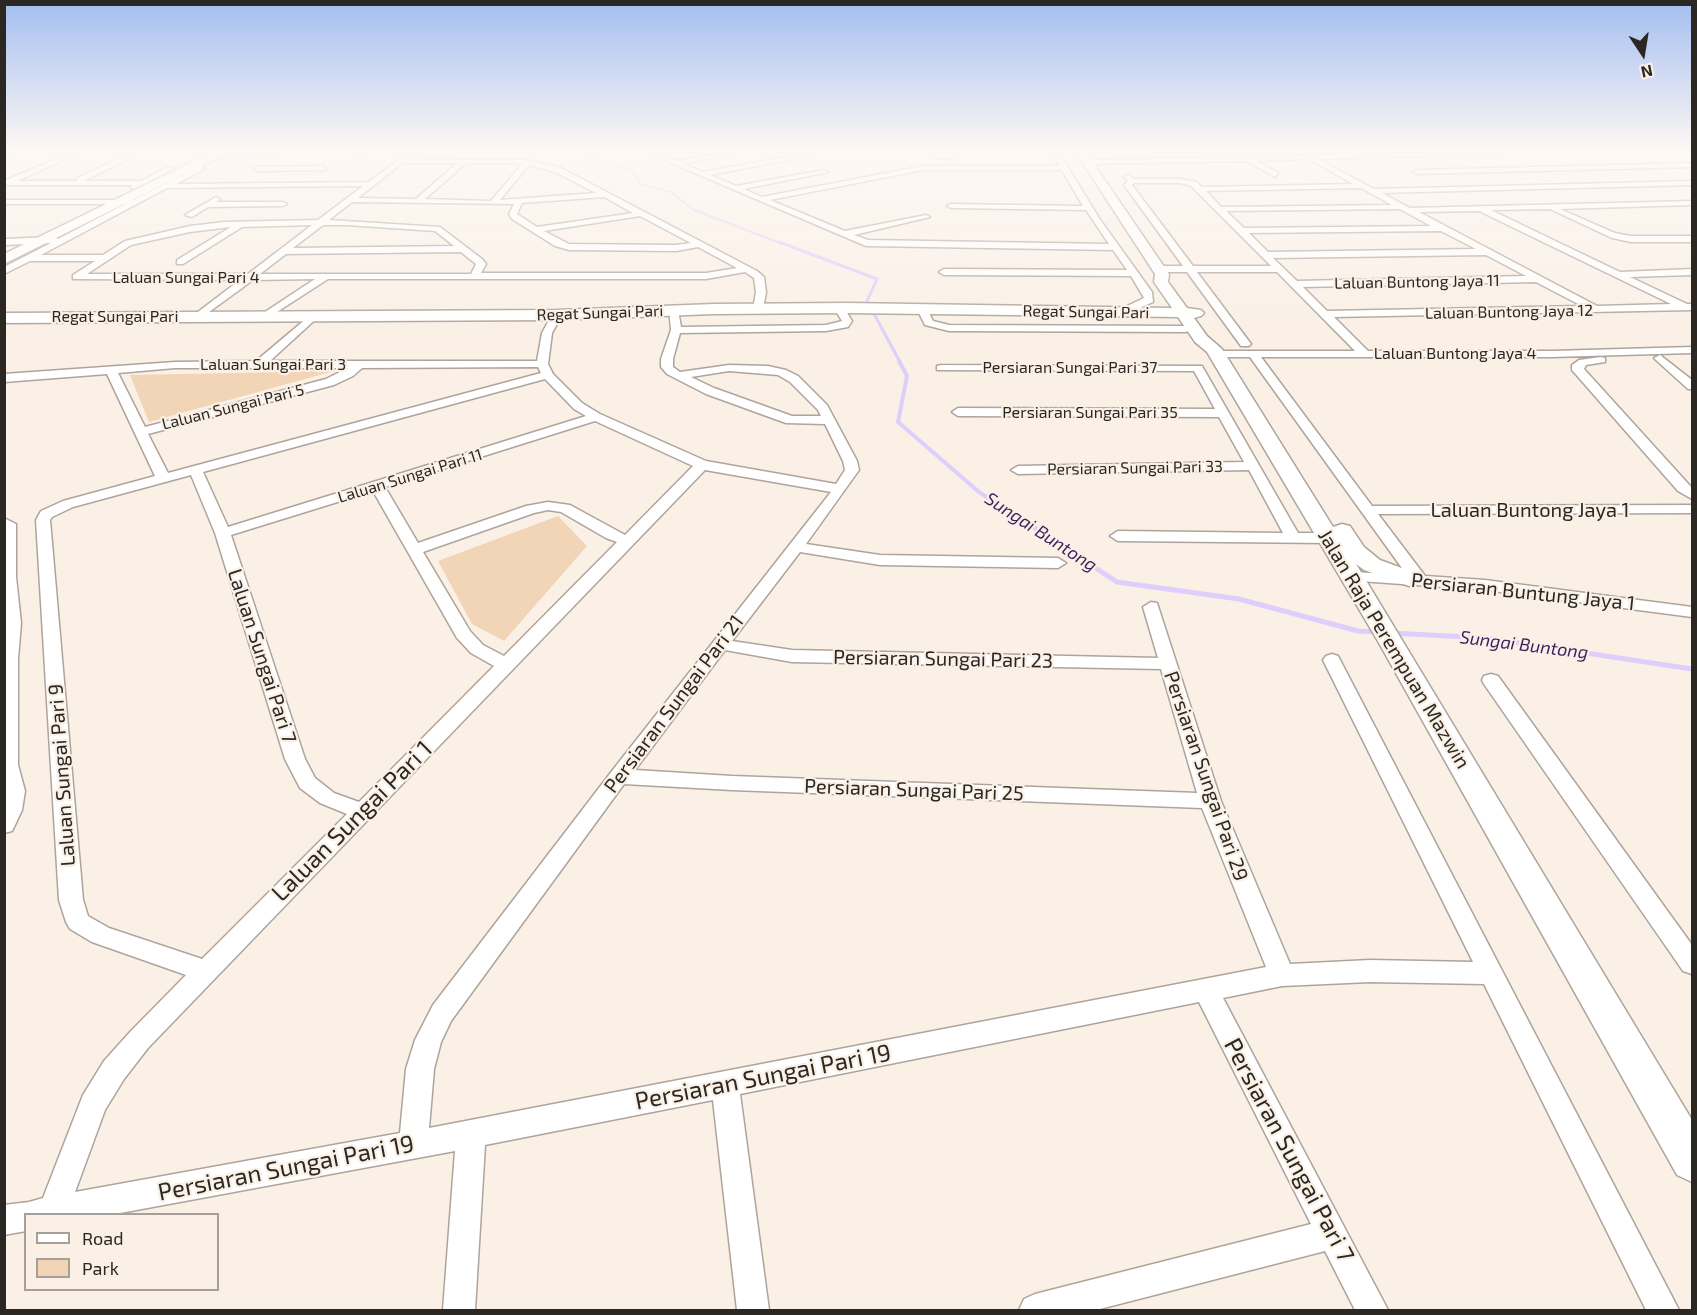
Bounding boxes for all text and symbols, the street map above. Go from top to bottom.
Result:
north arrow [1613,24,1673,84]
text: N [1639,62,1654,83]
street label: Laluan Sungai Pari 4 [112,268,260,288]
street label: Laluan Buntong Jaya 11 [1334,271,1500,293]
street label: Regat Sungai Pari [536,301,664,325]
street label: Regat Sungai Pari [1022,301,1150,323]
street label: Laluan Buntong Jaya 12 [1425,301,1593,323]
street label: Regat Sungai Pari [52,307,178,327]
street label: Laluan Buntong Jaya 4 [1374,344,1536,364]
street label: Laluan Sungai Pari 3 [200,355,346,375]
street label: Persiaran Sungai Pari 37 [982,358,1158,378]
street label: Laluan Sungai Pari 5 [160,380,306,434]
street label: Persiaran Sungai Pari 35 [1002,403,1178,423]
street label: Laluan Sungai Pari 11 [336,445,484,507]
street label: Persiaran Sungai Pari 33 [1047,457,1223,479]
water label: Sungai Buntong [981,488,1101,576]
street label: Laluan Buntong Jaya 1 [1431,498,1629,522]
street label: Jalan Raja Perempuan Mazwin [1313,525,1475,773]
street label: Laluan Sungai Pari 7 [223,566,301,746]
street label: Persiaran Buntung Jaya 1 [1410,568,1636,616]
street label: Persiaran Sungai Pari 21 [599,610,749,798]
water label: Sungai Buntong [1459,626,1589,664]
street label: Persiaran Sungai Pari 23 [833,645,1053,673]
street label: Persiaran Sungai Pari 29 [1159,668,1253,884]
street label: Laluan Sungai Pari 9 [44,683,80,867]
street label: Laluan Sungai Pari 1 [266,735,438,907]
street label: Persiaran Sungai Pari 25 [804,774,1024,806]
street label: Persiaran Sungai Pari 7 [1218,1033,1360,1267]
street label: Persiaran Sungai Pari 19 [633,1038,893,1116]
street label: Persiaran Sungai Pari 19 [156,1129,416,1207]
legend [24,1213,219,1291]
text: Road [82,1227,123,1249]
text: Park [82,1257,119,1279]

